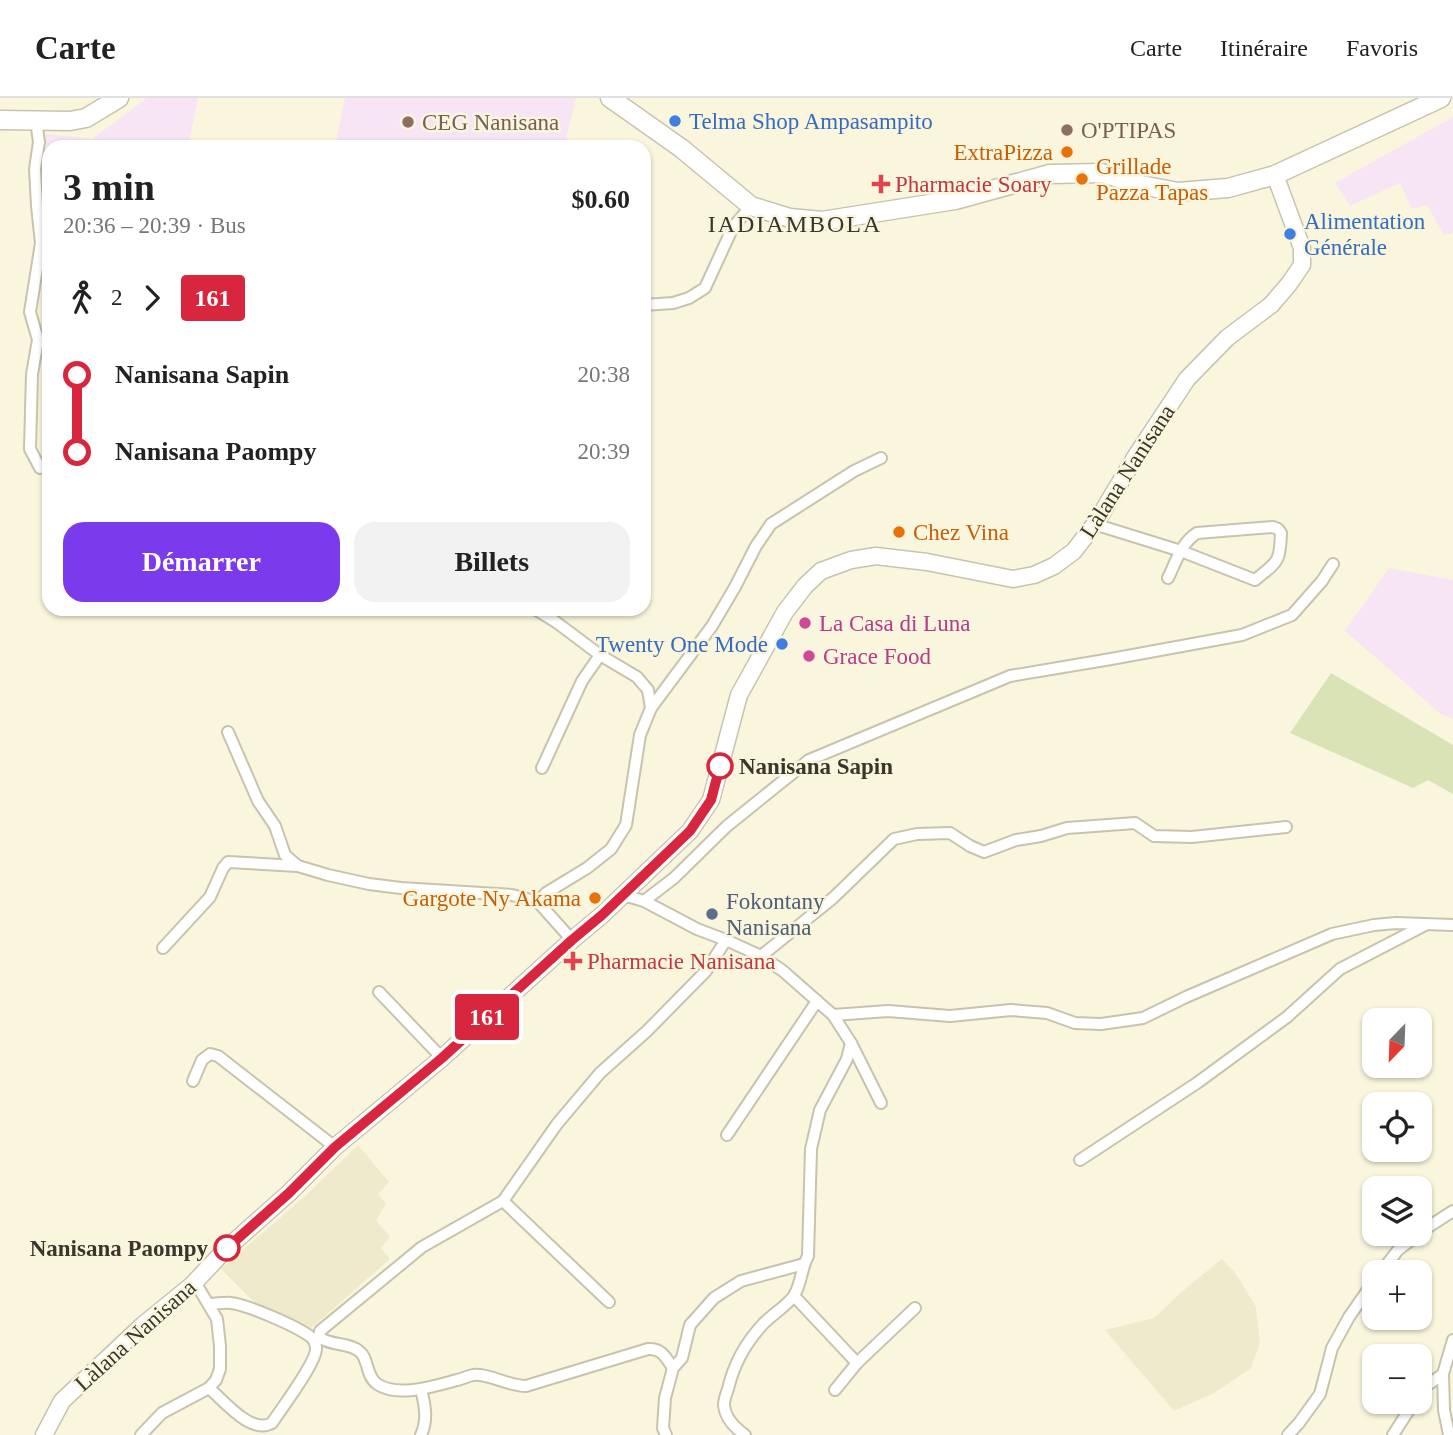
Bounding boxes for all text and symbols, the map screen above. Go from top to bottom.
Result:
text: Carte [35,30,116,66]
text: Carte [1130,35,1182,61]
text: Itinéraire [1220,35,1308,61]
text: Favoris [1346,35,1418,61]
place label: Telma Shop Ampasampito [689,109,933,134]
place label: CEG Nanisana [422,110,559,135]
marker: Telma Shop Ampasampito [667,113,683,129]
marker: CEG Nanisana [400,114,416,130]
place label: O'PTIPAS [1081,118,1176,143]
marker: O'PTIPAS [1059,122,1075,138]
place label: ExtraPizza [953,140,1053,165]
marker: ExtraPizza [1059,144,1075,160]
place label: Grillade Pazza Tapas [1096,154,1208,205]
text: 3 min [63,166,155,208]
marker: Grillade Pazza Tapas [1074,171,1090,187]
place label: Pharmacie Soary [895,172,1052,197]
marker: Pharmacie Soary [873,176,889,192]
text: $0.60 [572,185,630,214]
place label: Alimentation Générale [1304,209,1426,260]
district label: IADIAMBOLA [708,211,882,237]
text: 20:36 – 20:39 · Bus [63,213,246,238]
marker: Alimentation Générale [1282,226,1298,242]
icon: walk [63,279,101,317]
icon: forward [133,279,171,317]
text: 2 [111,285,123,310]
text: 161 [195,285,231,311]
text: Nanisana Sapin [115,360,289,389]
text: 20:38 [578,362,630,387]
street label: Làlana Nanisana [1075,400,1180,543]
text: Nanisana Paompy [115,437,317,466]
text: 20:39 [578,439,630,464]
place label: Chez Vina [913,520,1009,545]
button: Démarrer [63,522,340,602]
button: Billets [354,522,630,602]
marker: Chez Vina [891,524,907,540]
place label: La Casa di Luna [819,611,970,636]
marker: La Casa di Luna [797,615,813,631]
place label: Twenty One Mode [596,632,768,657]
marker: Twenty One Mode [774,636,790,652]
place label: Grace Food [823,644,931,669]
marker: Grace Food [801,648,817,664]
marker: Nanisana Sapin [707,753,733,779]
place label: Nanisana Sapin [739,754,893,779]
place label: Gargote Ny Akama [403,886,581,911]
place label: Fokontany Nanisana [726,889,825,940]
marker: Gargote Ny Akama [587,890,603,906]
marker: Fokontany Nanisana [704,906,720,922]
place label: Pharmacie Nanisana [587,949,775,974]
marker: Pharmacie Nanisana [565,953,581,969]
line badge: 161 [447,994,527,1040]
text: 161 [469,1004,505,1030]
north arrow [1362,1008,1432,1078]
map controls [1362,1008,1432,1414]
button: locate [1362,1092,1432,1162]
button: layers [1362,1176,1432,1246]
marker: Nanisana Paompy [214,1235,240,1261]
place label: Nanisana Paompy [30,1236,208,1261]
button: + [1362,1260,1432,1330]
street label: Làlana Nanisana [70,1275,201,1396]
button: − [1362,1344,1432,1414]

